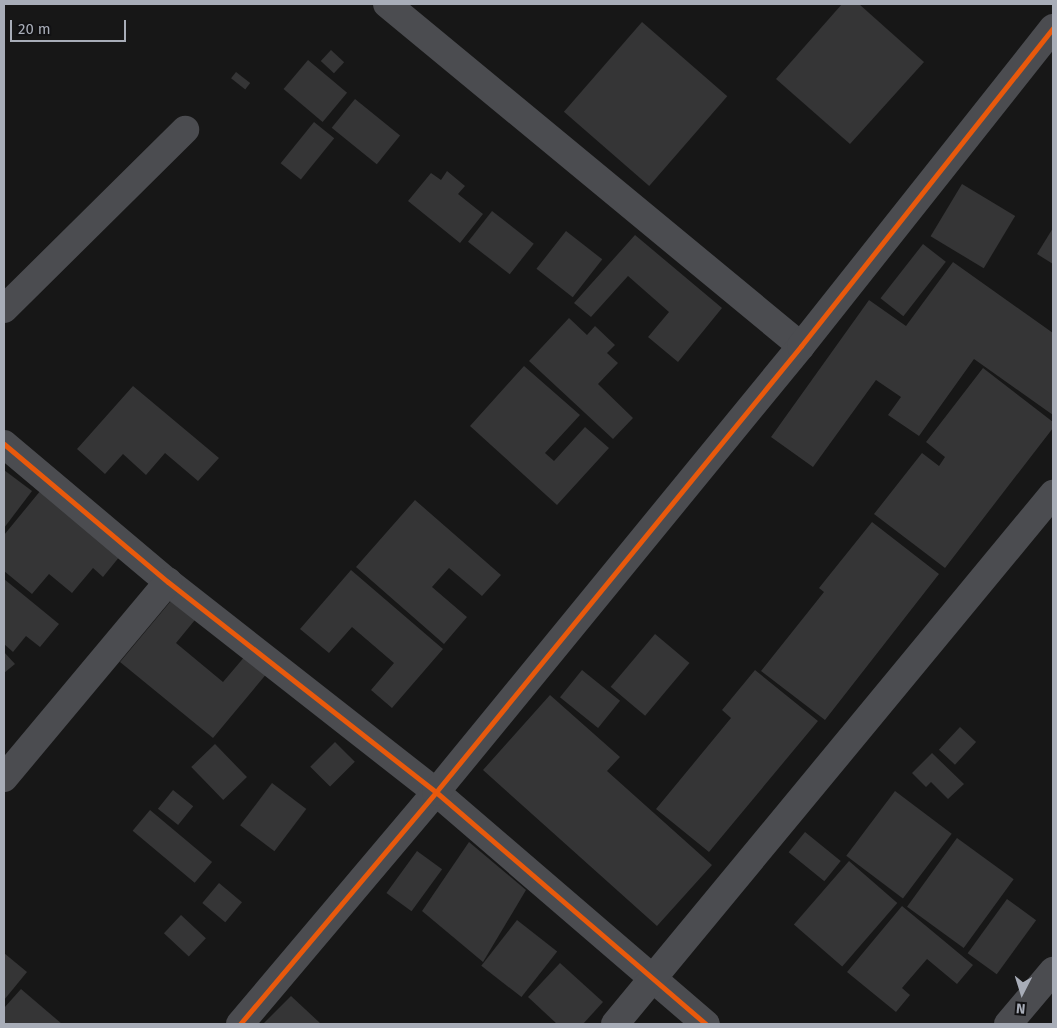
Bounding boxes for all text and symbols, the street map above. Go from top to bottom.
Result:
scale bar [12,10,129,42]
text: 20 m [18,20,51,38]
north arrow [997,968,1047,1018]
text: N [1015,1000,1026,1017]

